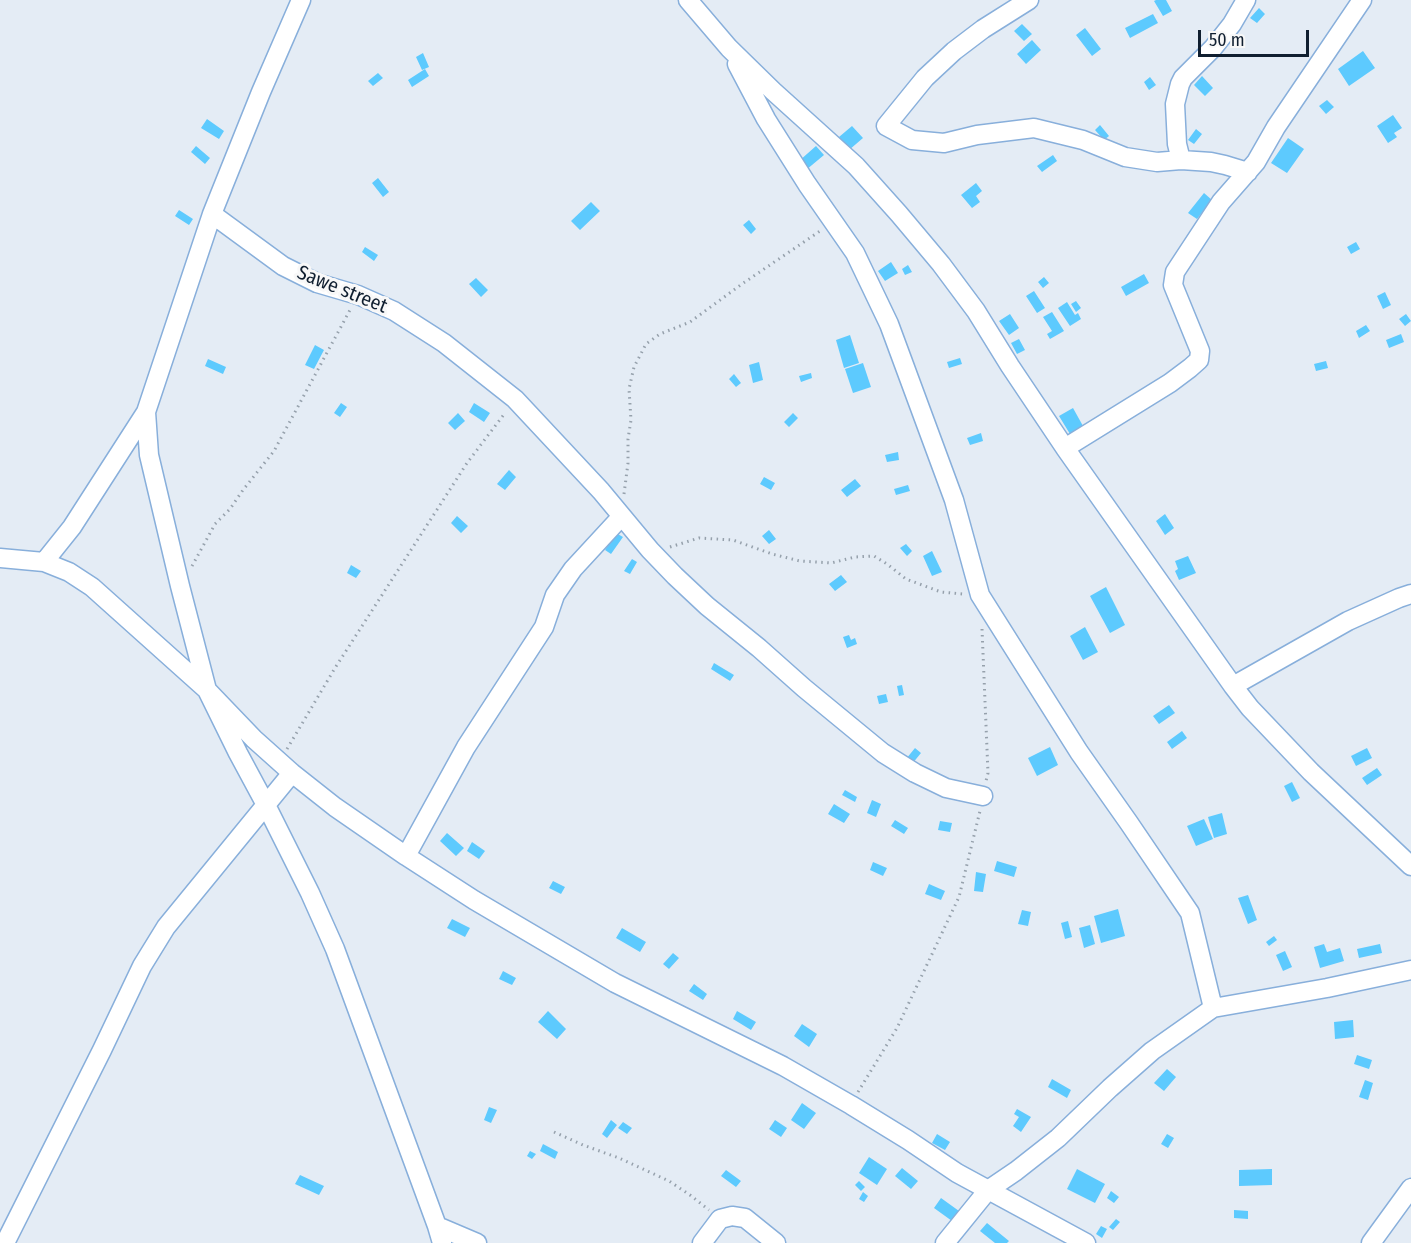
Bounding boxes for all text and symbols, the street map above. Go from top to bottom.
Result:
scale bar [1201,18,1312,56]
text: 50 m [1209,29,1245,51]
street label: Sawe street [293,261,391,319]

